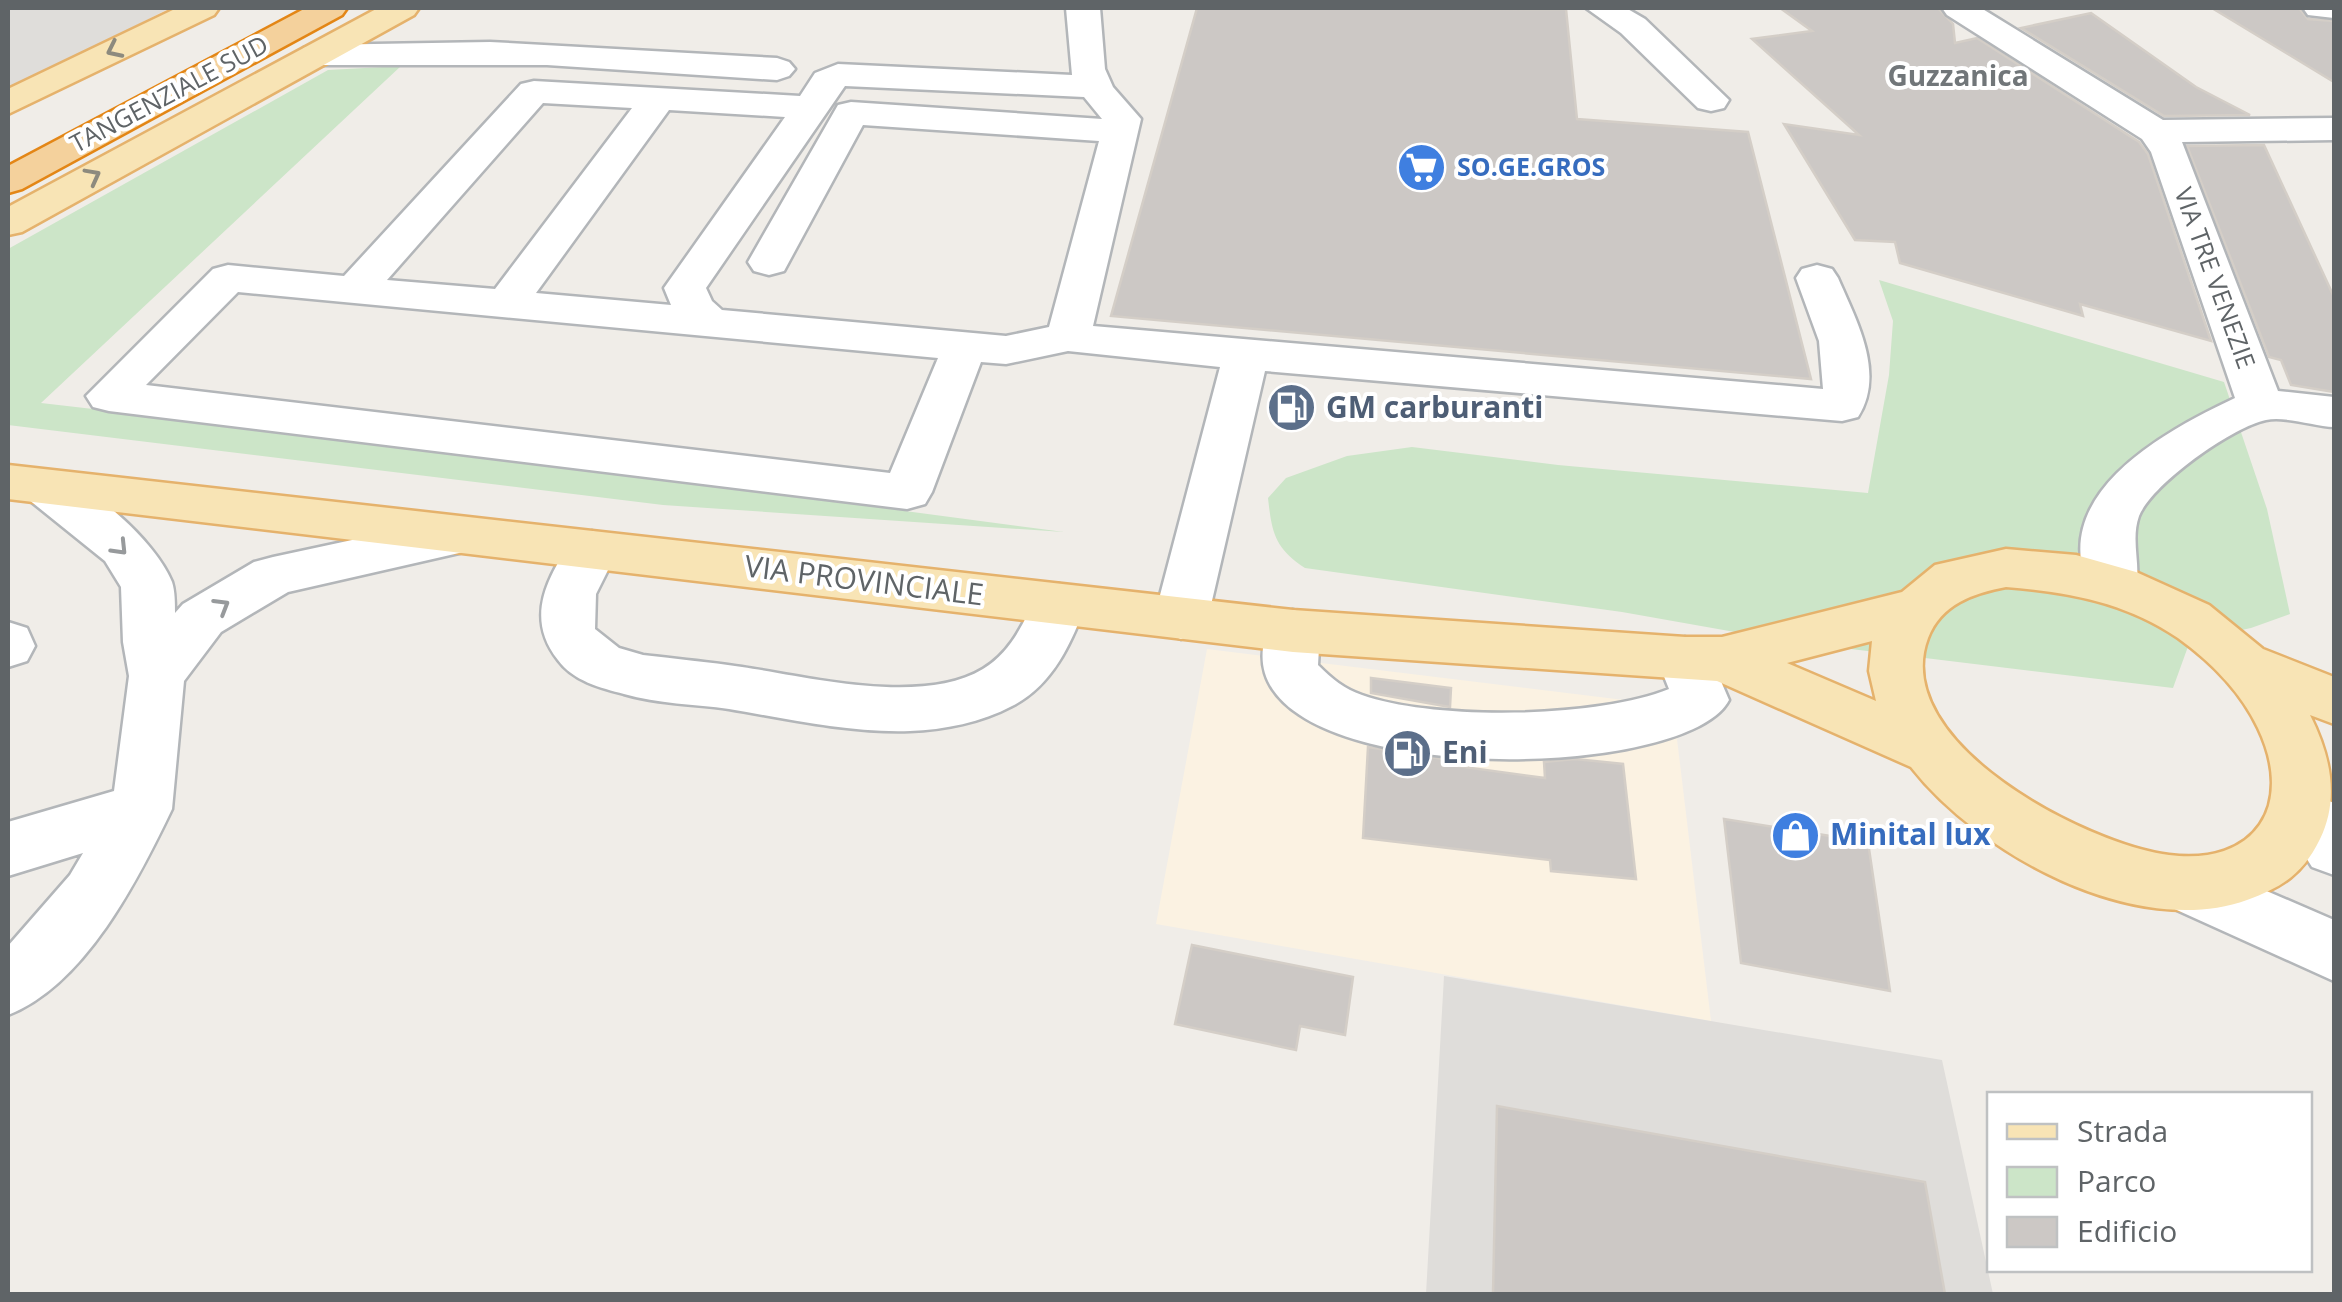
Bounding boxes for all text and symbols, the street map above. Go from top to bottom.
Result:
street label: TANGENZIALE SUD [63,26,274,160]
one-way arrow [106,38,124,58]
district label: Guzzanica [1887,56,2029,94]
supermarket icon: SO.GE.GROS [1396,141,1448,193]
place label: SO.GE.GROS [1457,149,1605,183]
one-way arrow [83,169,101,188]
street label: VIA TRE VENEZIE [2167,182,2264,373]
fuel station icon: GM carburanti [1265,382,1317,434]
place label: GM carburanti [1326,386,1543,427]
one-way arrow [108,537,126,555]
street label: VIA PROVINCIALE [742,545,986,615]
one-way arrow [211,599,229,618]
fuel station icon: Eni [1381,727,1433,779]
place label: Eni [1442,731,1488,772]
shop icon: Minital lux [1769,809,1821,861]
place label: Minital lux [1830,813,1991,854]
legend [1987,1092,2312,1272]
text: Strada [2077,1110,2168,1151]
text: Parco [2077,1160,2156,1201]
text: Edificio [2077,1210,2177,1251]

